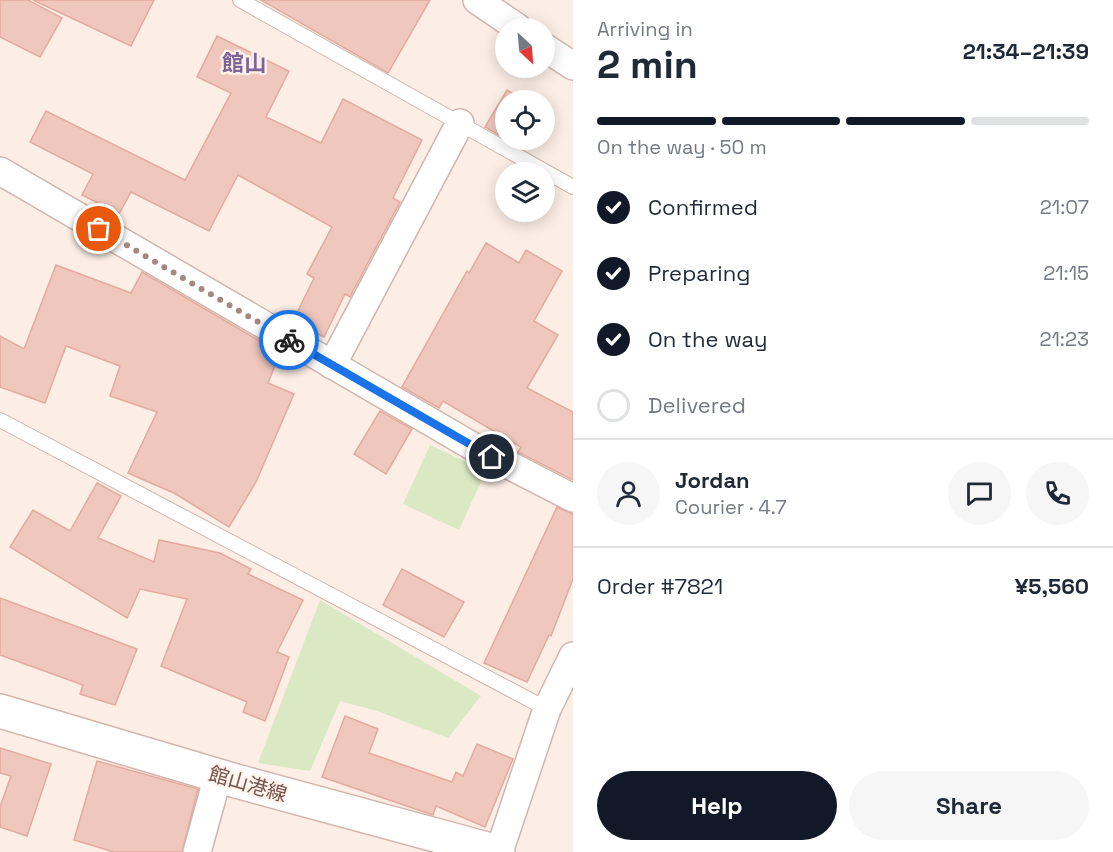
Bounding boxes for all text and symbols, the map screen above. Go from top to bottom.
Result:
text: Arriving in [597,16,693,42]
north arrow [495,18,555,78]
map controls [495,18,555,222]
text: 21:34–21:39 [963,37,1089,65]
text: 2 min [597,40,698,89]
district label: 館山 [222,49,266,77]
button: locate [495,90,555,150]
text: On the way · 50 m [597,134,767,160]
button: layers [495,162,555,222]
icon: check [597,191,630,224]
text: Confirmed [648,193,758,221]
text: 21:07 [1040,194,1089,220]
pin [73,203,124,254]
icon: bag [82,212,115,245]
icon: check [597,257,630,290]
text: Preparing [648,259,750,287]
text: 21:15 [1043,260,1089,286]
courier [259,310,319,370]
icon: check [597,323,630,356]
icon: bike [273,324,306,357]
text: On the way [648,325,767,353]
text: 21:23 [1039,326,1089,352]
text: Delivered [648,391,746,419]
pin [466,431,517,482]
icon: home [475,440,508,473]
button: person [597,462,660,525]
button: chat [948,462,1011,525]
button: phone [1026,462,1089,525]
text: Jordan [675,466,750,494]
text: Courier · 4.7 [675,494,786,520]
text: Order #7821 [597,572,723,600]
text: ¥5,560 [1015,572,1089,600]
street label: 館山港線 [206,760,290,808]
button: Help [597,771,837,840]
button: Share [849,771,1089,840]

